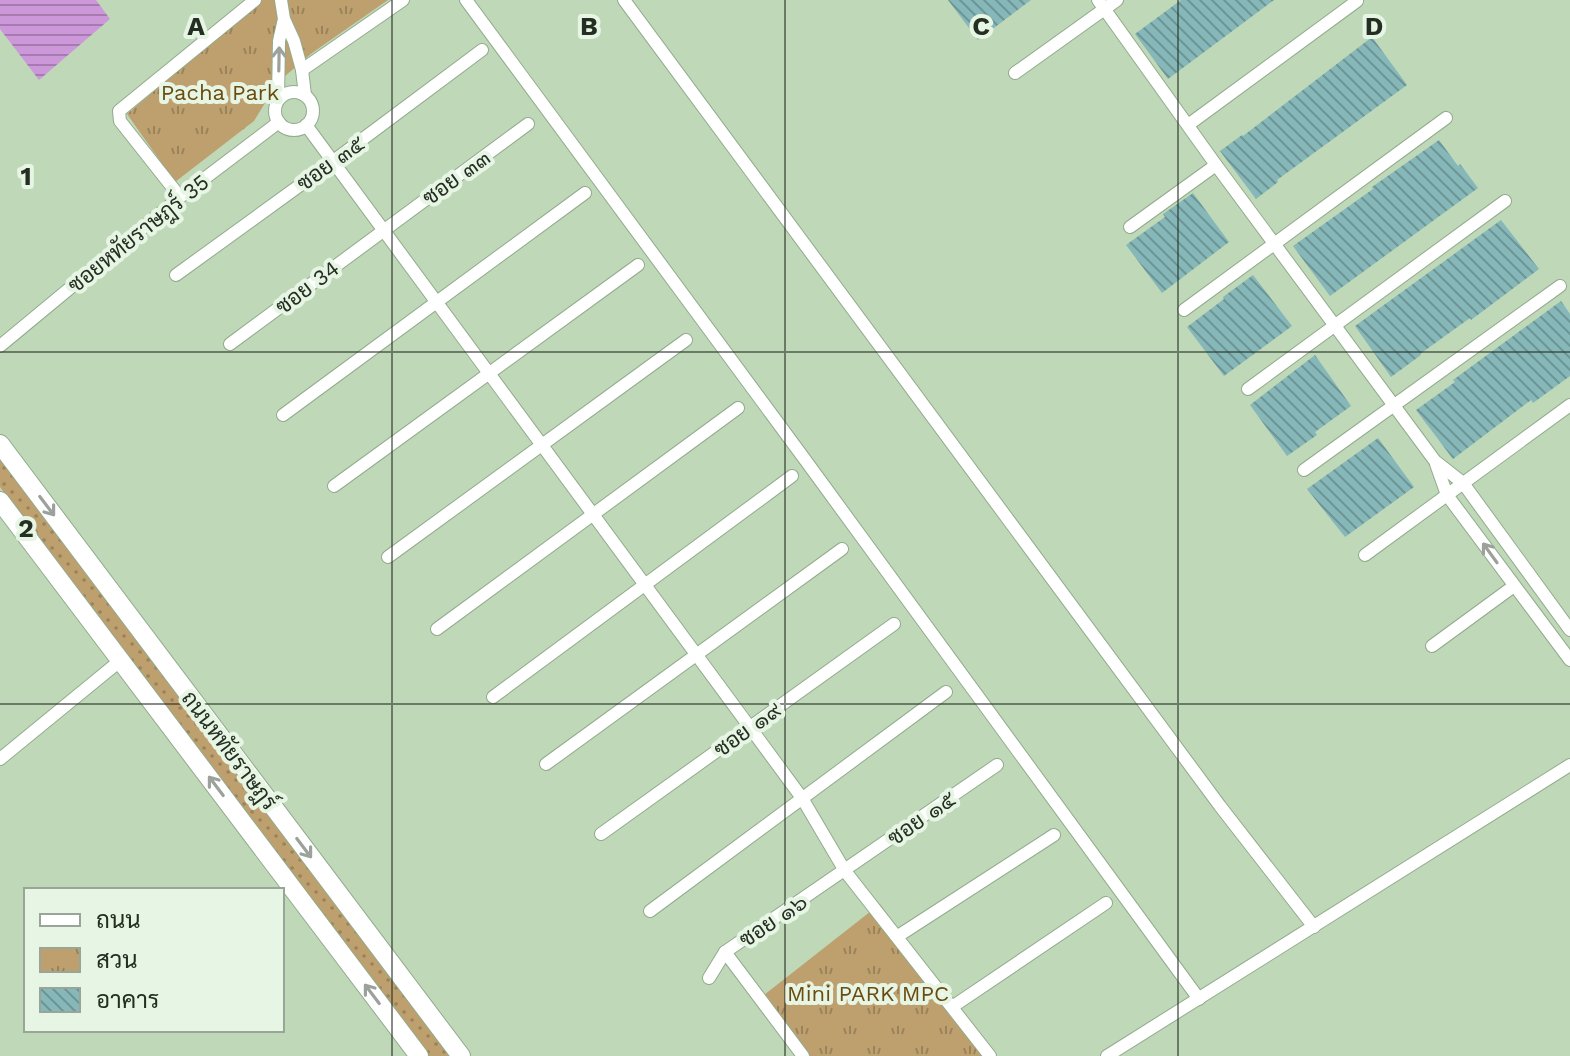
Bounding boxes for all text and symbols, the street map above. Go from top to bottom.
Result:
text: A [187,11,205,41]
text: B [580,11,598,41]
text: C [972,11,990,41]
text: D [1365,11,1383,41]
one-way arrow [271,46,287,73]
park label: Pacha Park [161,80,279,105]
street label: ซอย ๓๕ [292,130,370,196]
street label: ซอย ๓๓ [418,145,495,210]
text: 1 [20,161,32,191]
street label: ซอยหทัยราษฎร์ 35 [62,168,216,300]
street label: ซอย 34 [271,256,344,319]
one-way arrow [38,495,55,517]
text: 2 [18,513,34,543]
one-way arrow [1482,543,1499,564]
street label: ถนนหทัยราษฎร์ [174,685,284,816]
street label: ซอย ๑๙ [709,697,786,762]
one-way arrow [207,776,224,797]
street label: ซอย ๑๕ [883,786,961,851]
one-way arrow [296,837,313,859]
legend [24,888,284,1032]
street label: ซอย ๑๖ [735,889,812,952]
text: ถนน [96,906,141,934]
text: สวน [96,946,138,974]
park label: Mini PARK MPC [787,981,949,1006]
one-way arrow [364,984,381,1005]
text: อาคาร [96,986,159,1014]

